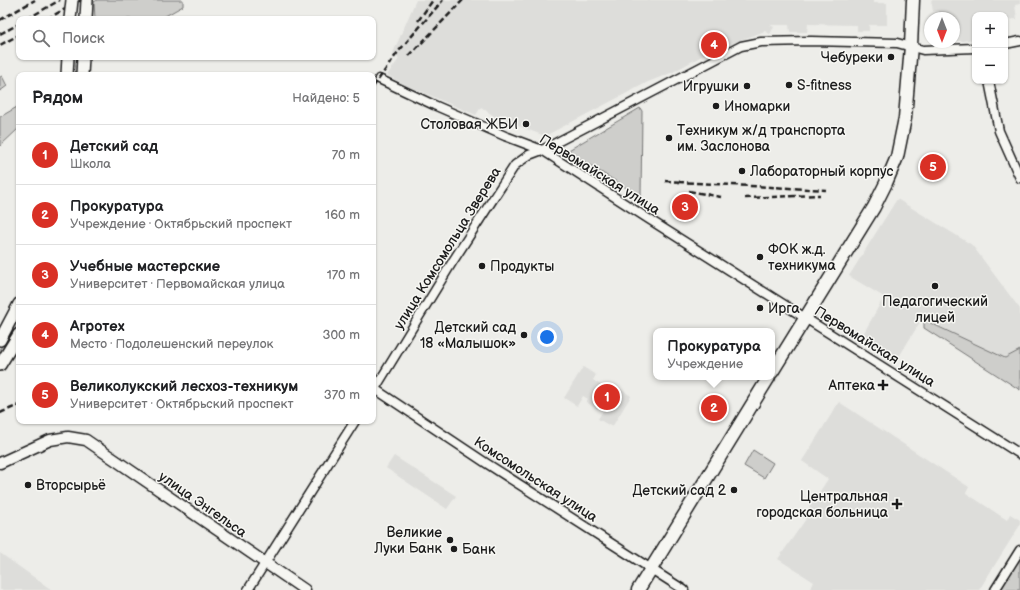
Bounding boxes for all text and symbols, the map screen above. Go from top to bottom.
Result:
north arrow [924,12,960,48]
map controls [972,12,1008,84]
button: + [972,12,1008,48]
search box [16,16,376,60]
icon: search [30,27,52,49]
text: Поиск [62,29,105,48]
pin: 4 [701,30,727,60]
button: − [972,48,1008,84]
place label: Чебуреки [821,49,883,66]
marker: Чебуреки [886,52,896,62]
place label: S-fitness [797,77,852,94]
place label: Игрушки [683,78,739,95]
marker: S-fitness [784,80,794,90]
marker: Игрушки [742,81,752,91]
text: Рядом [32,88,83,108]
text: Найдено: 5 [292,90,360,106]
place label: Иномарки [724,98,790,115]
marker: Иномарки [711,101,721,111]
place label: Столовая ЖБИ [420,116,518,133]
marker: Столовая ЖБИ [521,119,531,129]
place label: Техникум ж/д транспорта им. Заслонова [677,122,846,155]
street label: Первомайская улица [536,130,664,219]
marker: Техникум ж/д транспорта им. Заслонова [664,133,674,143]
text: Детский сад [70,137,158,156]
text: 1 [42,147,48,163]
text: 70 m [332,147,360,163]
pin: 5 [920,152,946,182]
text: Школа [70,156,111,172]
street label: улица Комсомольца Зверева [390,163,505,333]
place label: Лабораторный корпус [749,163,893,180]
marker: Лабораторный корпус [737,166,747,176]
pin: 3 [672,192,698,222]
text: Прокуратура [70,197,163,216]
text: 2 [41,207,49,223]
text: 160 m [325,207,360,223]
text: Учреждение · Октябрьский проспект [70,216,292,232]
place label: ФОК ж.д. техникума [768,241,836,274]
marker: ФОК ж.д. техникума [755,252,765,262]
text: Учебные мастерские [70,257,220,276]
place label: Продукты [490,258,554,275]
marker: Продукты [477,261,487,271]
text: 3 [41,267,49,283]
text: 170 m [327,267,360,283]
text: Университет · Первомайская улица [70,276,285,292]
marker: Педагогический лицей [930,281,940,291]
place label: Педагогический лицей [882,293,988,326]
place label: Ирга [768,300,800,317]
street label: Первомайская улица [811,302,939,391]
marker: Ирга [755,303,765,313]
text: Агротех [70,317,124,336]
place label: Детский сад 18 «Малышок» [420,319,516,352]
text: 4 [41,327,49,343]
text: 300 m [322,327,360,343]
your location [537,327,557,347]
popup [653,328,775,380]
marker: Детский сад 18 «Малышок» [519,330,529,340]
text: Место · Подолешенский переулок [70,336,273,352]
text: Прокуратура [667,337,761,356]
text: Учреждение [667,356,743,372]
text: Великолукский лесхоз-техникум [70,377,298,396]
place label: Аптека [828,377,876,394]
marker: Аптека [878,380,888,390]
pin: 1 [594,382,620,412]
text: 5 [41,387,49,403]
text: 370 m [324,387,360,403]
pin: 2 [701,393,727,423]
text: Университет · Октябрьский проспект [70,396,294,412]
street label: Комсомольская улица [471,433,601,526]
street label: улица Энгельса [156,468,250,541]
place label: Вторсырьё [36,477,106,494]
marker: Вторсырьё [23,480,33,490]
place label: Детский сад 2 [632,482,727,499]
marker: Детский сад 2 [729,485,739,495]
place label: Центральная городская больница [756,488,889,521]
marker: Центральная городская больница [891,498,903,510]
place label: Великие Луки Банк [373,524,443,557]
marker: Великие Луки Банк [445,535,455,545]
place label: Банк [462,541,496,558]
marker: Банк [449,544,459,554]

